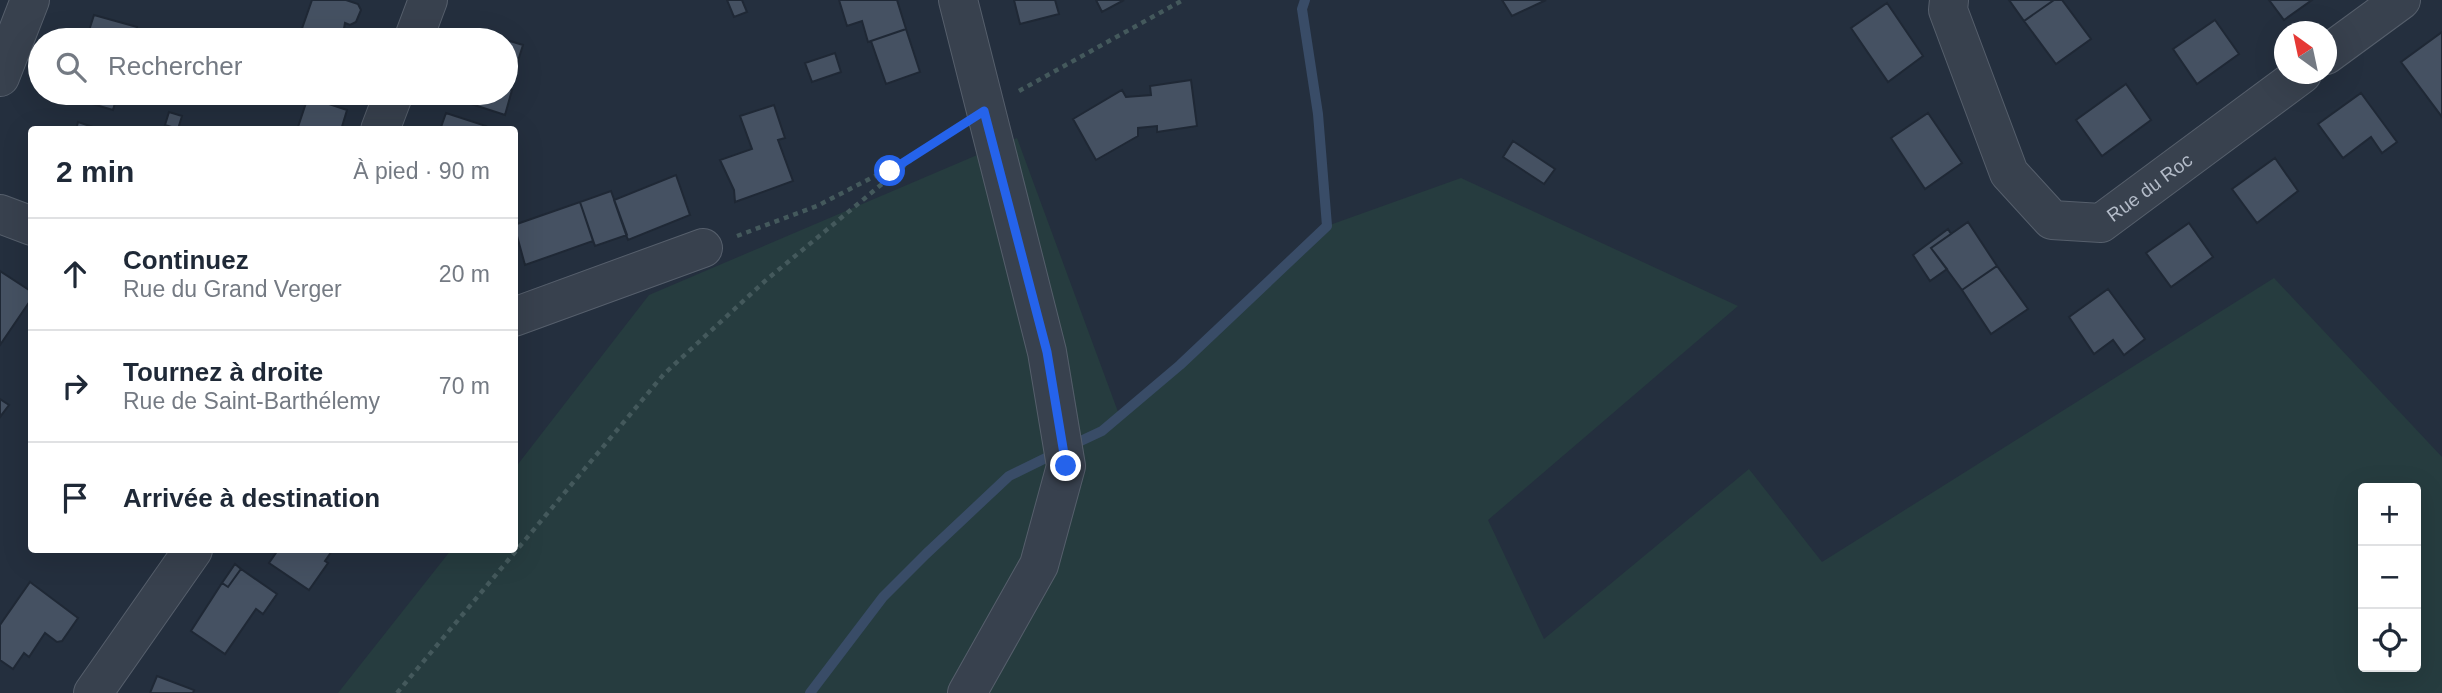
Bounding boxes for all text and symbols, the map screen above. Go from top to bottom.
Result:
north arrow [2274,21,2337,84]
search box [28,28,518,105]
icon: search [52,48,90,86]
text: Rechercher [108,51,242,81]
street label: Rue du Roc [2103,149,2196,226]
text: 2 min [56,155,134,188]
route start [874,155,905,186]
text: À pied · 90 m [353,158,490,184]
text: Continuez [123,245,249,275]
icon: ahead [56,255,94,293]
text: 20 m [439,261,490,287]
text: Rue du Grand Verger [123,276,342,302]
text: Tournez à droite [123,357,323,387]
icon: right [56,367,94,405]
text: 70 m [439,373,490,399]
text: Rue de Saint-Barthélemy [123,388,380,414]
route end [1050,450,1081,481]
icon: arrive [56,479,94,517]
text: Arrivée à destination [123,483,380,513]
map controls [2358,483,2421,672]
button: + [2358,483,2421,546]
button: − [2358,546,2421,609]
button: locate [2358,609,2421,672]

